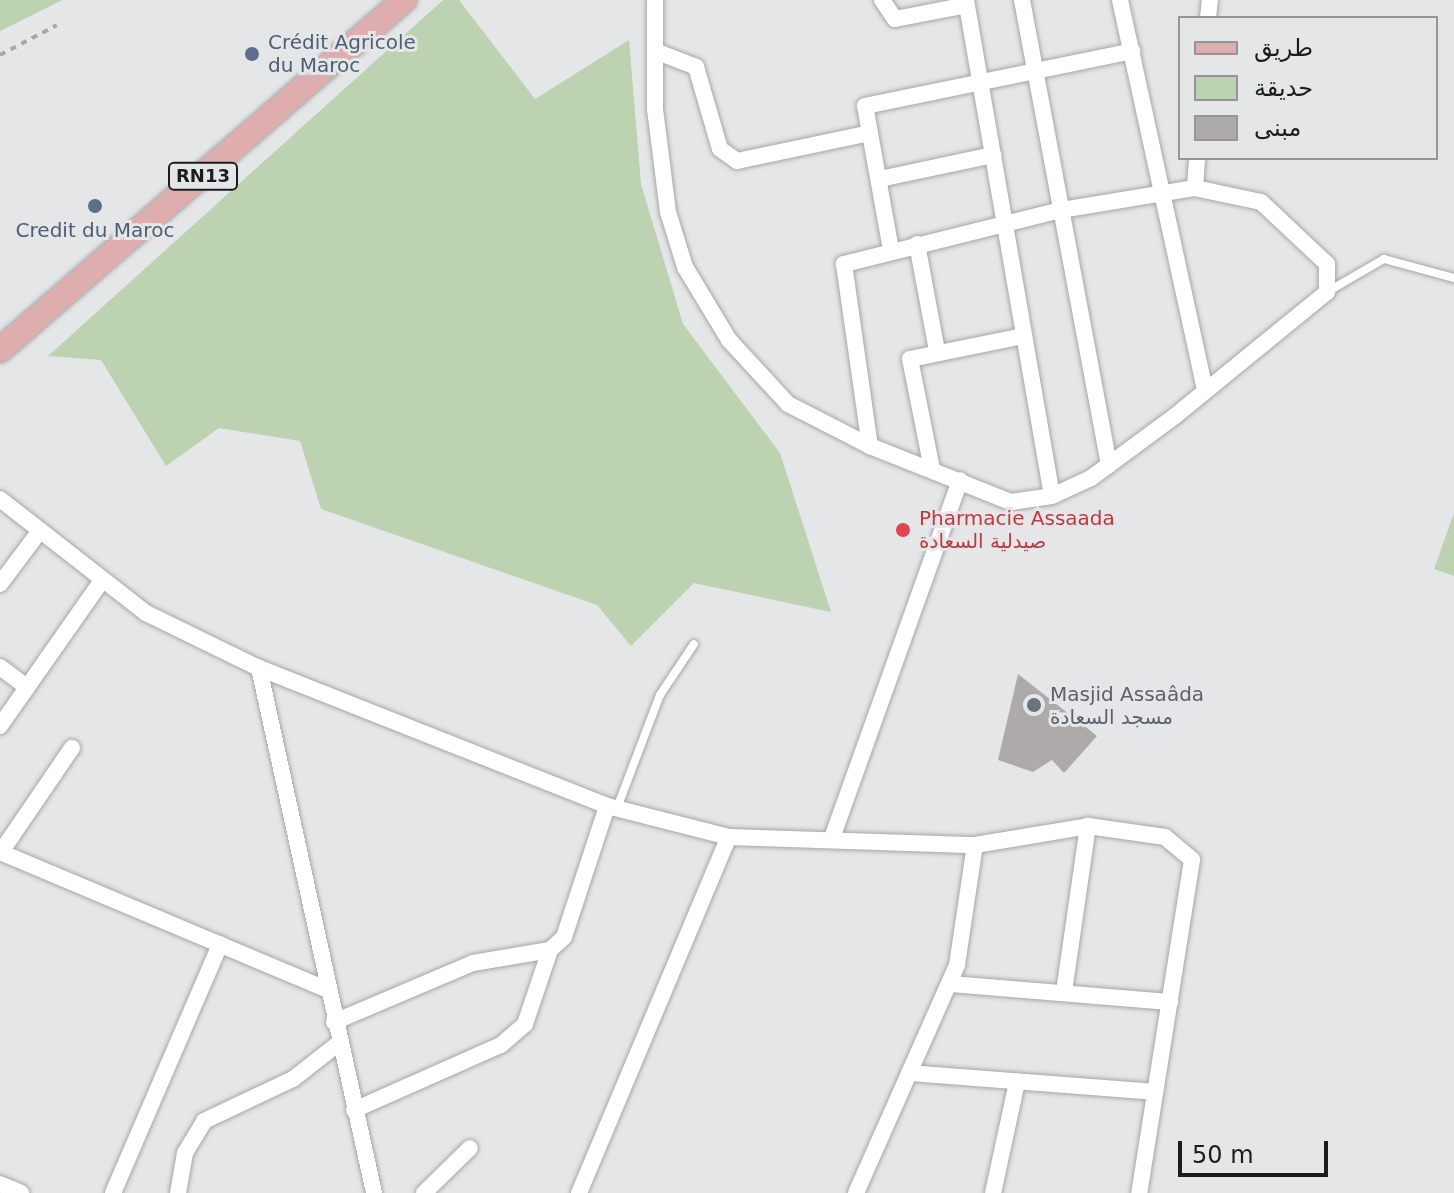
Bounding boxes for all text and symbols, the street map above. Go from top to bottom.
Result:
legend [1178,16,1438,160]
place label: Crédit Agricole du Maroc [268,30,416,77]
text: طريق [1254,34,1313,62]
marker: Crédit Agricole du Maroc [243,45,261,63]
text: حديقة [1254,74,1313,102]
text: مبنى [1254,114,1301,142]
road number: RN13 [167,162,239,190]
marker: Credit du Maroc [86,197,104,215]
place label: Credit du Maroc [16,218,174,242]
place label: Pharmacie Assaada صيدلية السعادة [919,506,1115,553]
marker: Pharmacie Assaada صيدلية السعادة [894,521,912,539]
place label: Masjid Assaâda مسجد السعادة [1050,682,1204,729]
marker: Masjid Assaâda مسجد السعادة [1025,696,1043,714]
scale bar [1182,1125,1332,1175]
text: 50 m [1192,1141,1254,1169]

